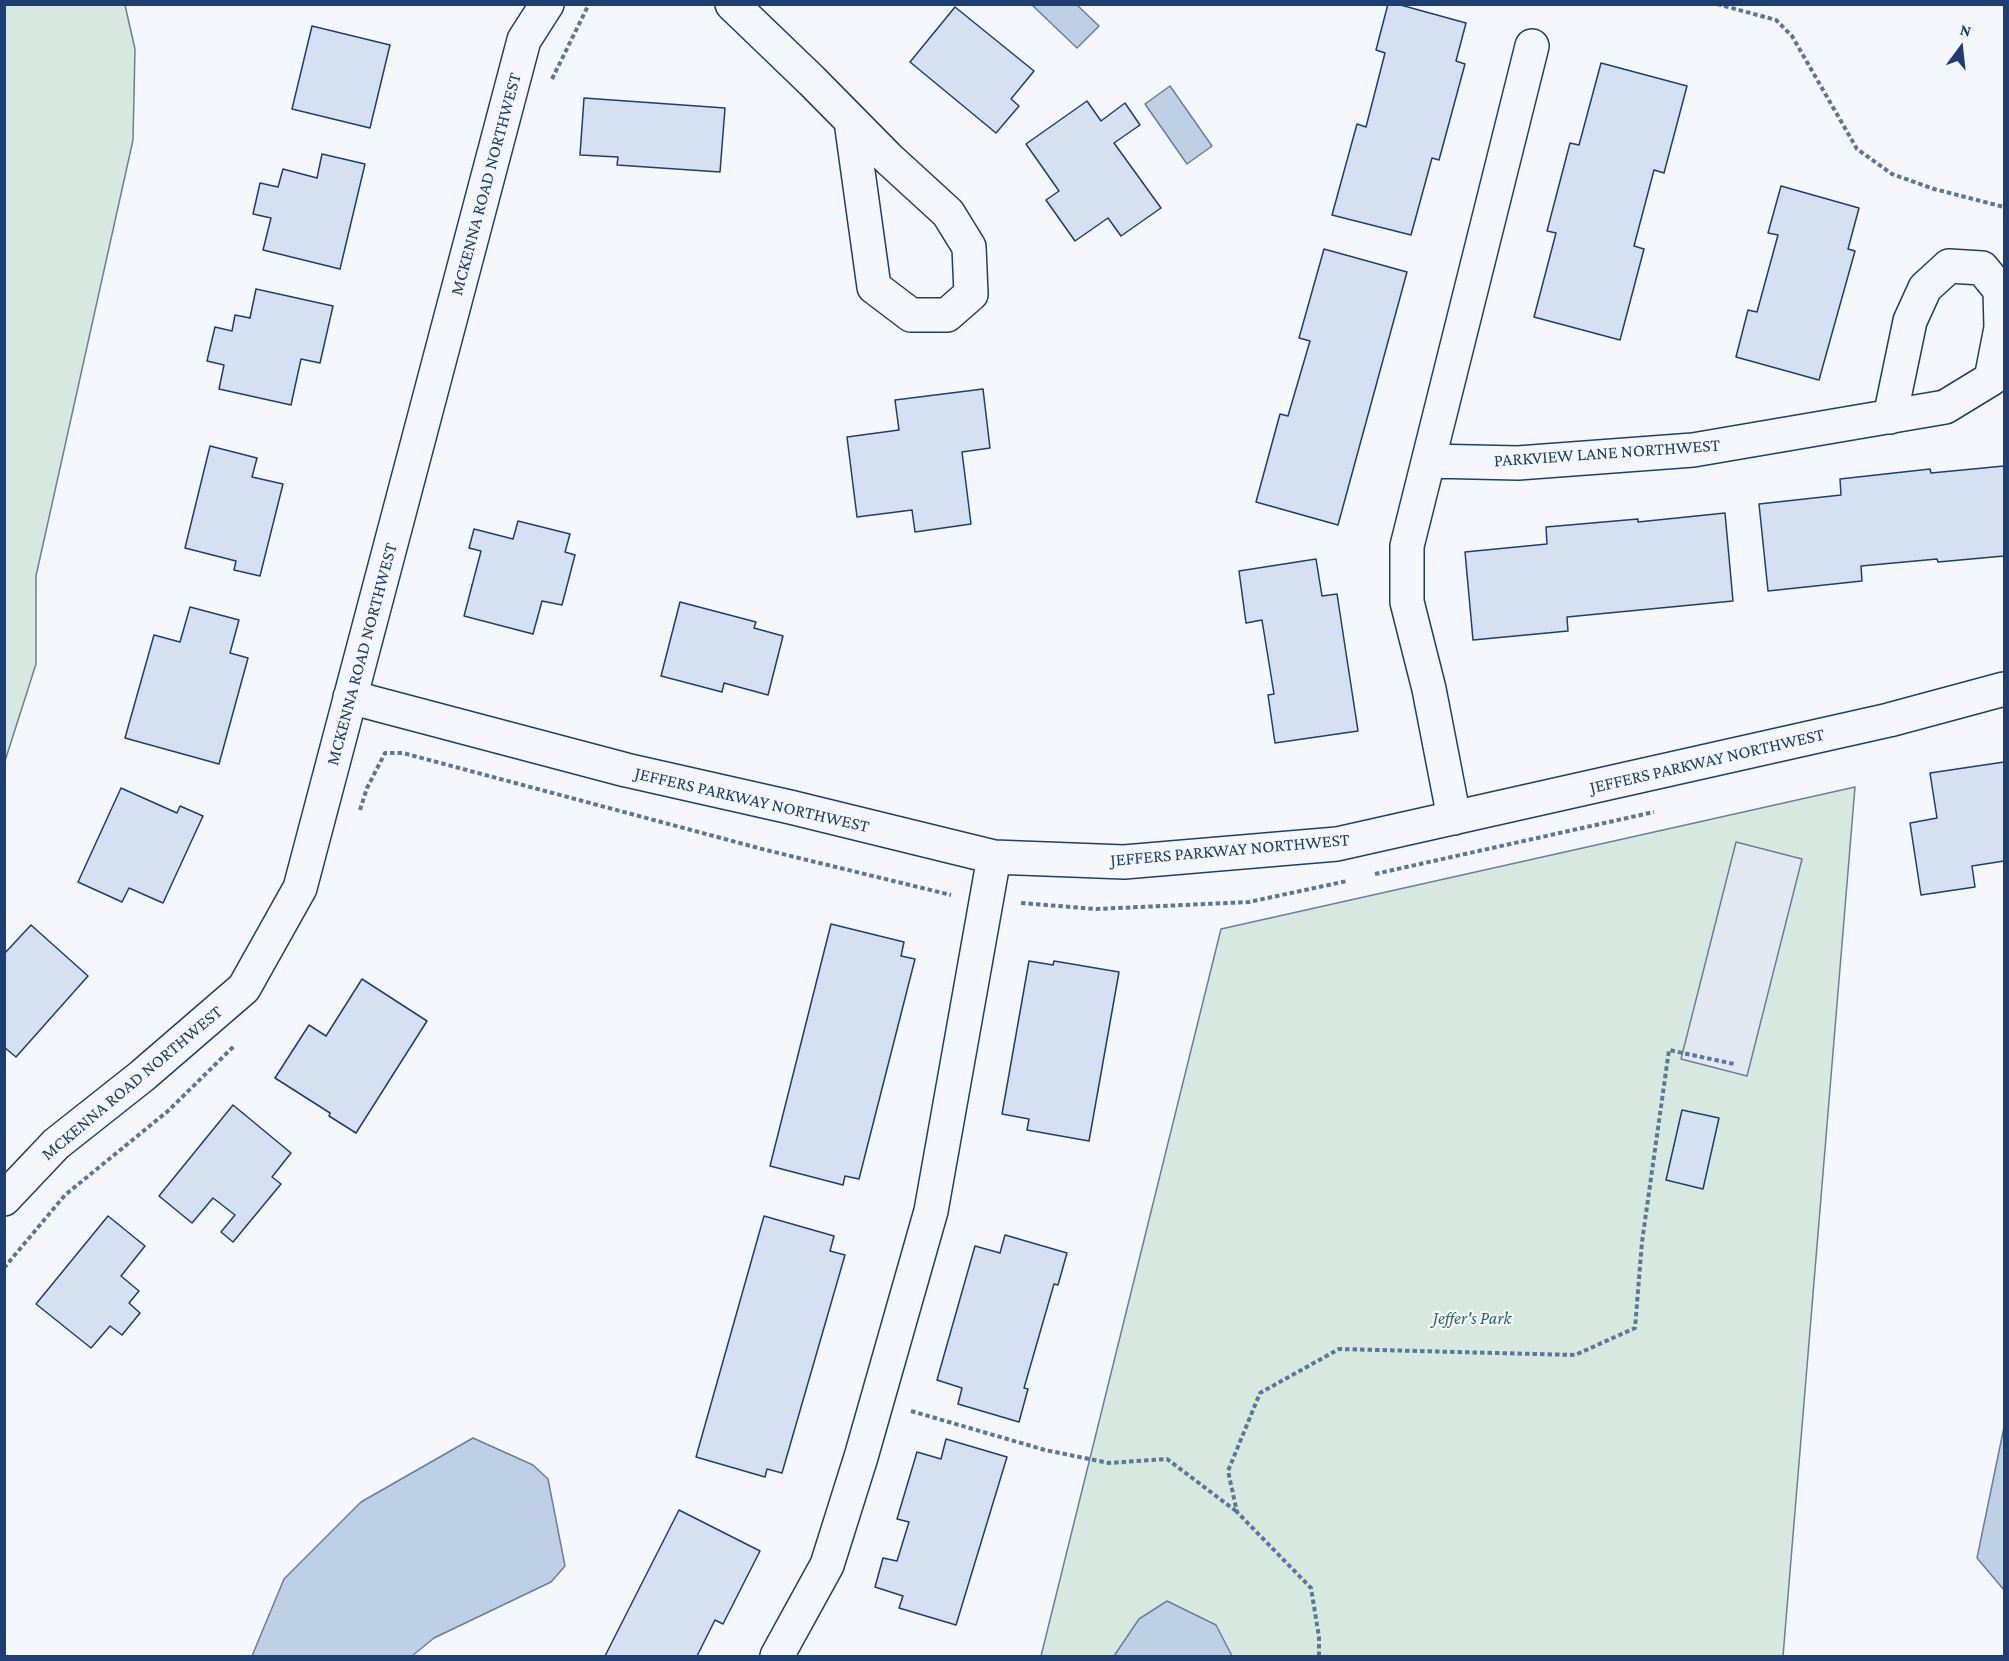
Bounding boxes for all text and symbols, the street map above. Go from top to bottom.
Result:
north arrow [1931,18,1991,78]
text: N [1958,21,1973,40]
street label: MCKENNA ROAD NORTHWEST [446,70,526,298]
street label: PARKVIEW LANE NORTHWEST [1493,434,1721,472]
street label: MCKENNA ROAD NORTHWEST [322,540,402,768]
street label: JEFFERS PARKWAY NORTHWEST [1588,723,1826,799]
street label: JEFFERS PARKWAY NORTHWEST [633,762,871,838]
street label: JEFFERS PARKWAY NORTHWEST [1109,829,1351,871]
street label: MCKENNA ROAD NORTHWEST [37,1001,227,1165]
park label: Jeffer's Park [1433,1307,1511,1329]

